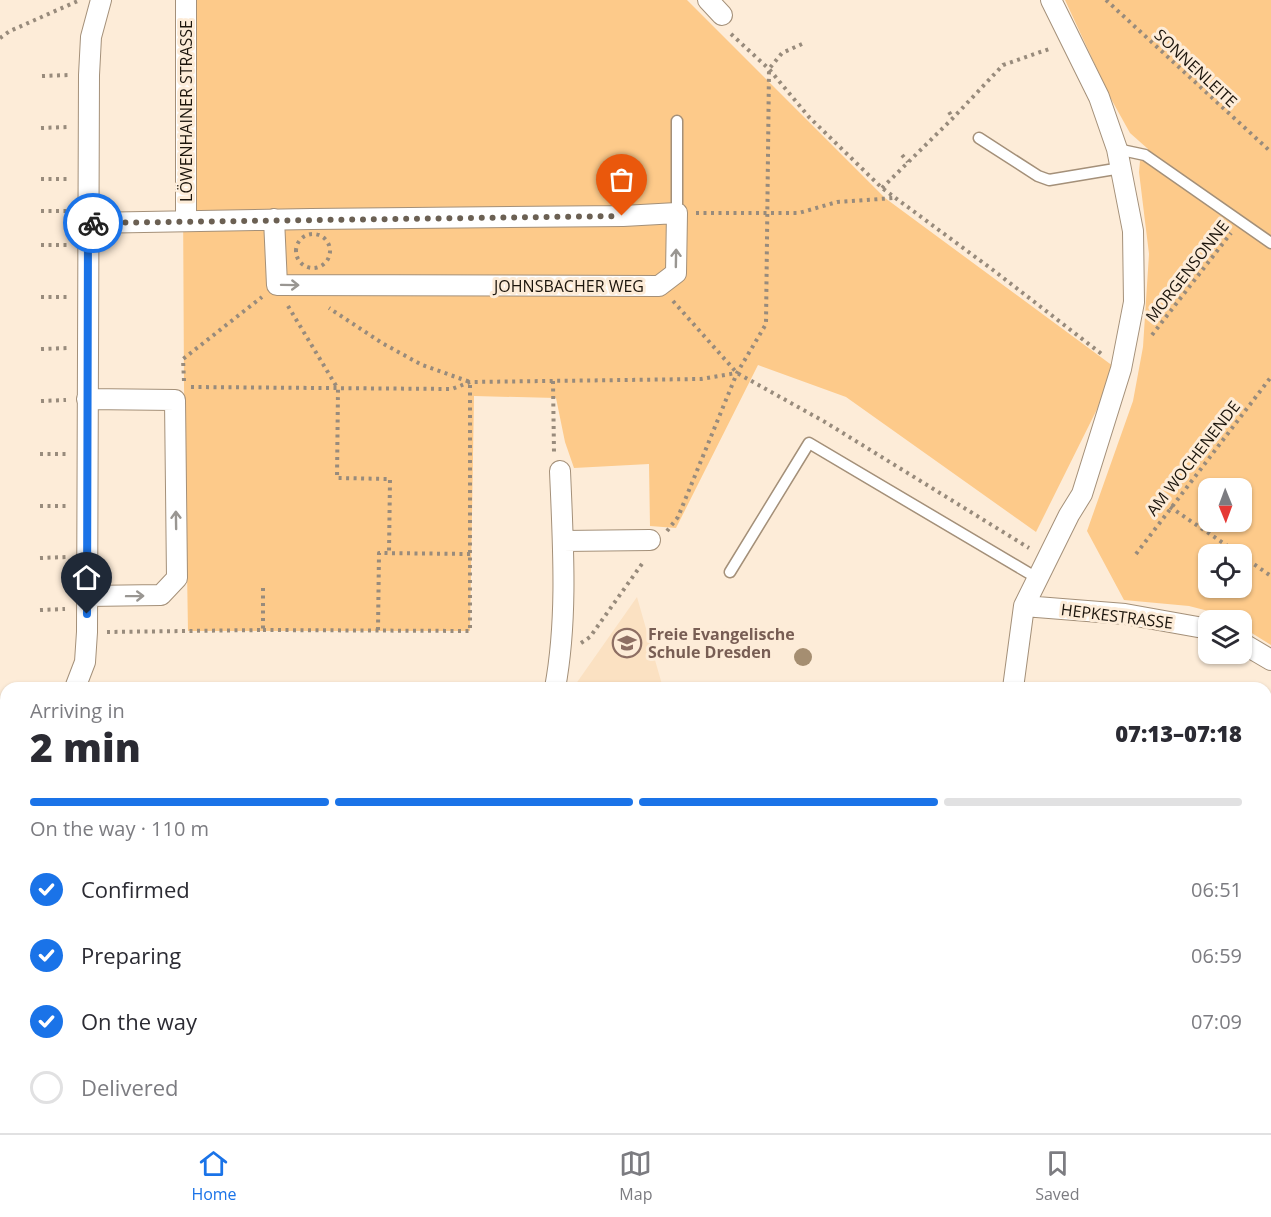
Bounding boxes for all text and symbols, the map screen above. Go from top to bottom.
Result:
street label: LÖWENHAINER STRASSE [175,20,197,202]
street label: SONNENLEITE [1150,24,1242,112]
pin [596,154,647,216]
icon: bag [605,163,638,196]
courier [63,193,123,253]
icon: bike [77,207,110,240]
street label: MORGENSONNE [1140,216,1234,326]
one-way arrow [670,248,682,268]
street label: JOHNSBACHER WEG [492,275,644,297]
one-way arrow [280,279,300,291]
street label: AM WOCHENENDE [1141,396,1245,520]
north arrow [1198,478,1252,532]
map controls [1198,478,1252,664]
one-way arrow [170,510,182,530]
button: locate [1198,544,1252,598]
pin [61,552,112,614]
icon: home [70,561,103,594]
one-way arrow [125,590,145,601]
street label: HEPKESTRASSE [1060,598,1174,634]
button: layers [1198,610,1252,664]
place label: Freie Evangelische Schule Dresden [648,623,795,663]
school or university icon: Freie Evangelische Schule Dresden [611,627,643,659]
text: Arriving in [30,697,125,724]
text: 07:13–07:18 [1115,718,1242,748]
text: 2 min [30,720,141,773]
text: On the way · 110 m [30,815,209,842]
icon: check [30,873,63,906]
text: Confirmed [81,874,190,904]
text: 06:51 [1191,876,1242,903]
icon: check [30,939,63,972]
text: Preparing [81,940,181,970]
text: 06:59 [1191,942,1242,969]
icon: check [30,1005,63,1038]
text: On the way [81,1006,197,1036]
text: 07:09 [1191,1008,1242,1035]
text: Delivered [81,1072,179,1102]
tab: Home [191,1147,237,1205]
tab: Map [619,1147,652,1205]
tab: Saved [1035,1147,1080,1205]

